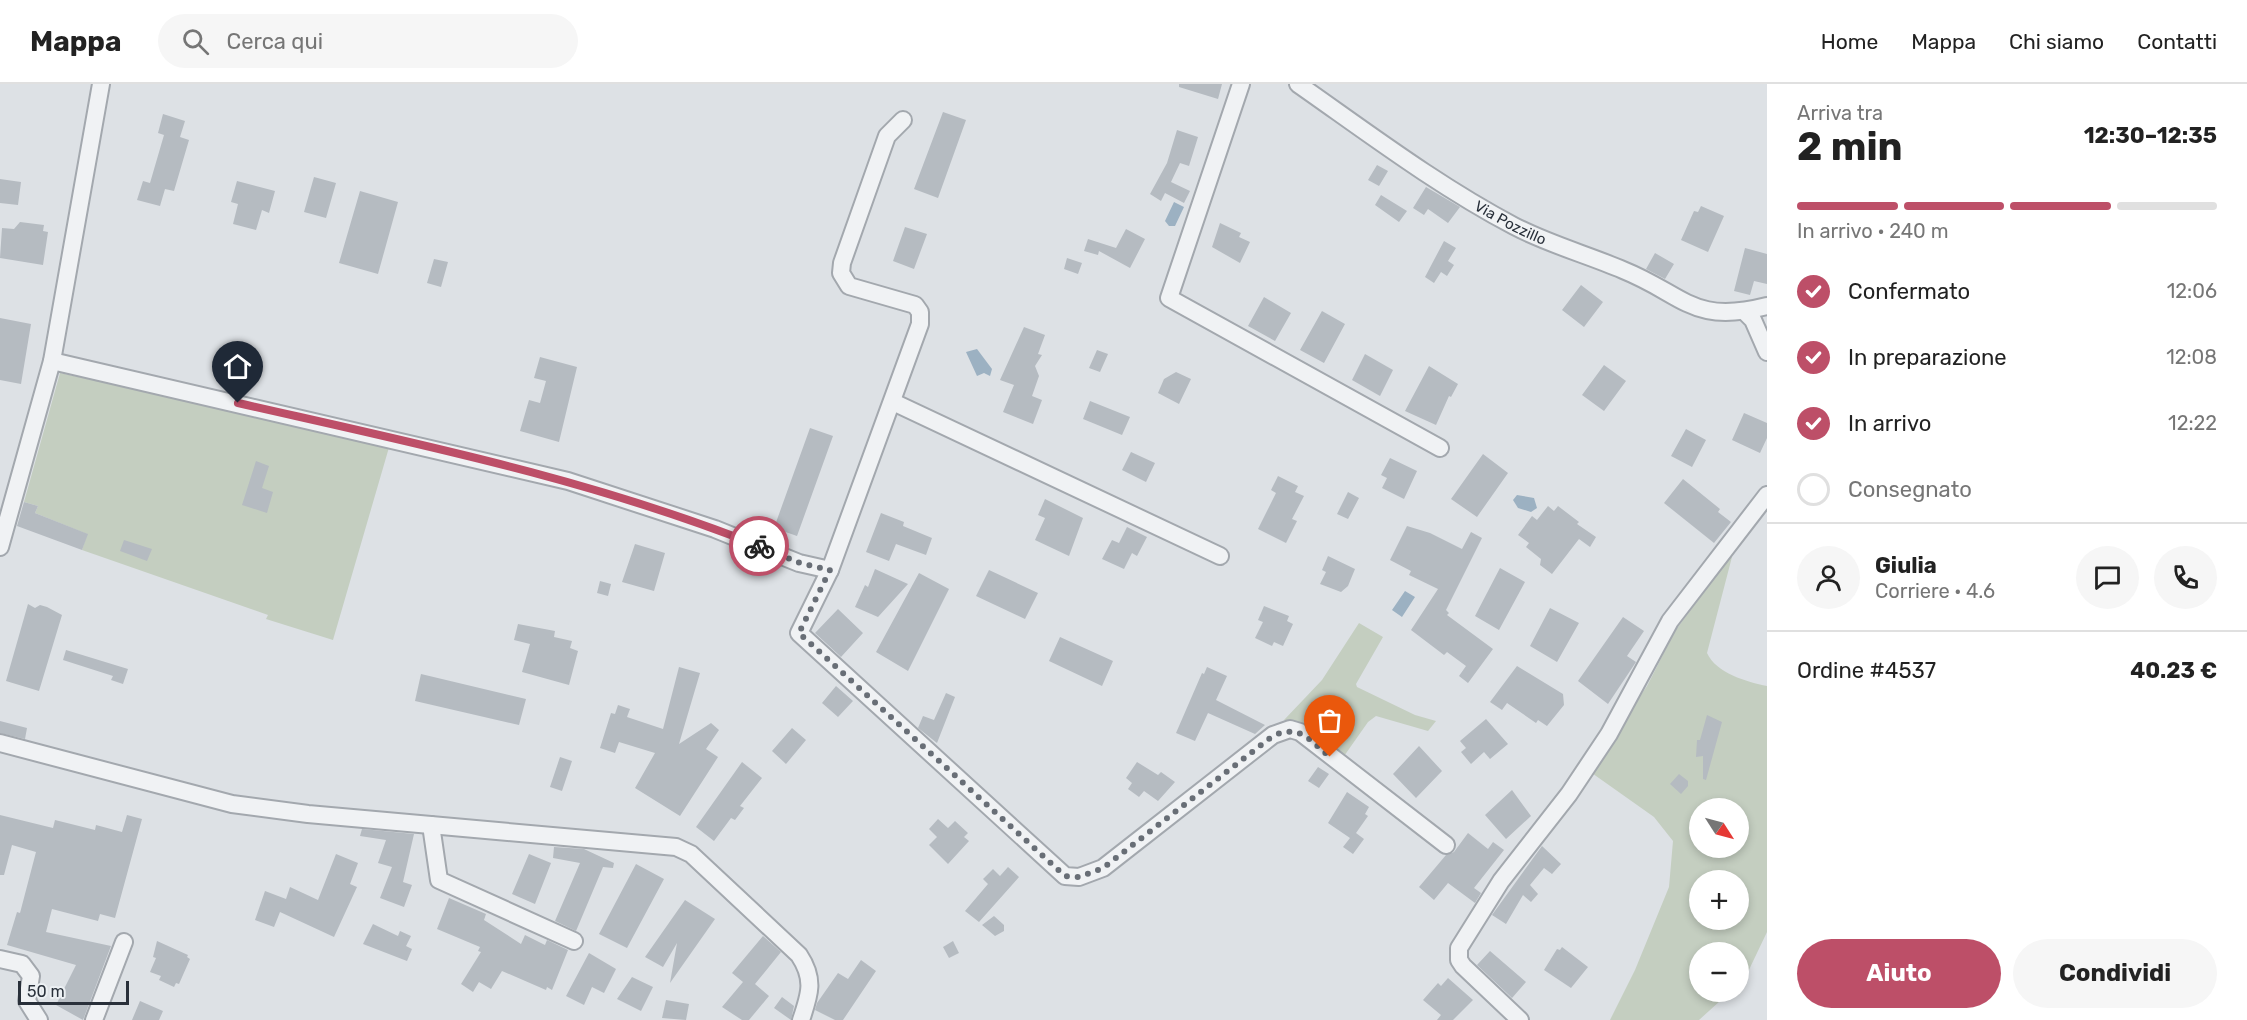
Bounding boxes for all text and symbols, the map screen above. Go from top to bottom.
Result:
search box [158,14,578,68]
text: Mappa [30,25,122,58]
icon: search [179,25,212,58]
text: Cerca qui [227,28,323,55]
text: Home [1821,29,1878,54]
text: Mappa [1911,29,1976,54]
text: Chi siamo [2009,29,2104,54]
text: Contatti [2137,29,2217,54]
text: Arriva tra [1797,101,1883,125]
text: 12:30–12:35 [2084,122,2217,149]
text: 2 min [1797,124,1903,170]
street label: Via Pozzillo [1471,197,1549,249]
text: In arrivo · 240 m [1797,219,1949,243]
icon: check [1797,275,1830,308]
text: Confermato [1848,278,1970,305]
text: 12:06 [2167,279,2217,303]
pin [212,341,263,403]
icon: check [1797,341,1830,374]
text: In preparazione [1848,344,2007,371]
text: 12:08 [2166,345,2217,369]
icon: home [221,350,254,383]
icon: check [1797,407,1830,440]
text: In arrivo [1848,410,1931,437]
text: 12:22 [2168,411,2217,435]
text: Consegnato [1848,476,1972,503]
courier [729,516,789,576]
icon: bike [743,530,776,563]
button: person [1797,546,1860,609]
button: chat [2076,546,2139,609]
button: phone [2154,546,2217,609]
text: Giulia [1875,552,1937,579]
text: Corriere · 4.6 [1875,579,1995,603]
text: Ordine #4537 [1797,657,1936,684]
text: 40.23 € [2130,657,2217,684]
pin [1304,695,1355,757]
icon: bag [1313,704,1346,737]
north arrow [1689,798,1749,858]
map controls [1689,798,1749,1002]
button: + [1689,870,1749,930]
button: Aiuto [1797,939,2001,1008]
button: Condividi [2013,939,2217,1008]
button: − [1689,942,1749,1002]
scale bar [18,978,129,1006]
text: 50 m [27,982,65,1001]

